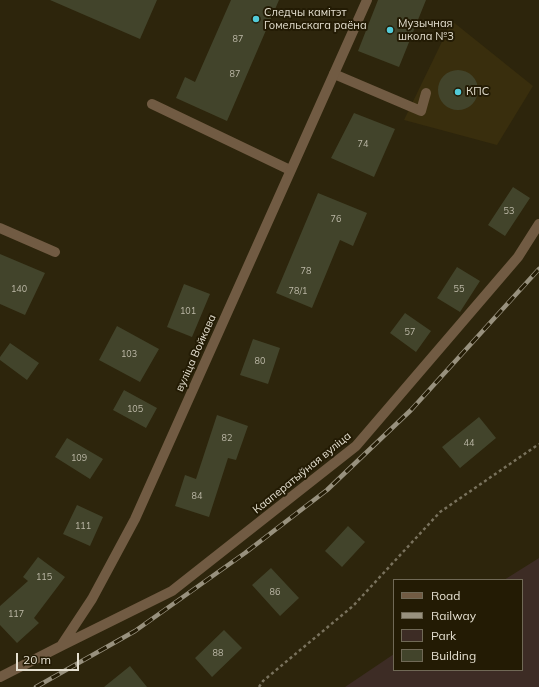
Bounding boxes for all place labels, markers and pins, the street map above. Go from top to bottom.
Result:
place label: Следчы камітэт Гомельскага раёна [264,6,367,32]
marker: Следчы камітэт Гомельскага раёна [251,14,261,24]
place label: Музычная школа №3 [398,17,454,43]
marker: Музычная школа №3 [385,25,395,35]
place label: КПС [466,85,489,99]
marker: КПС [453,87,463,97]

